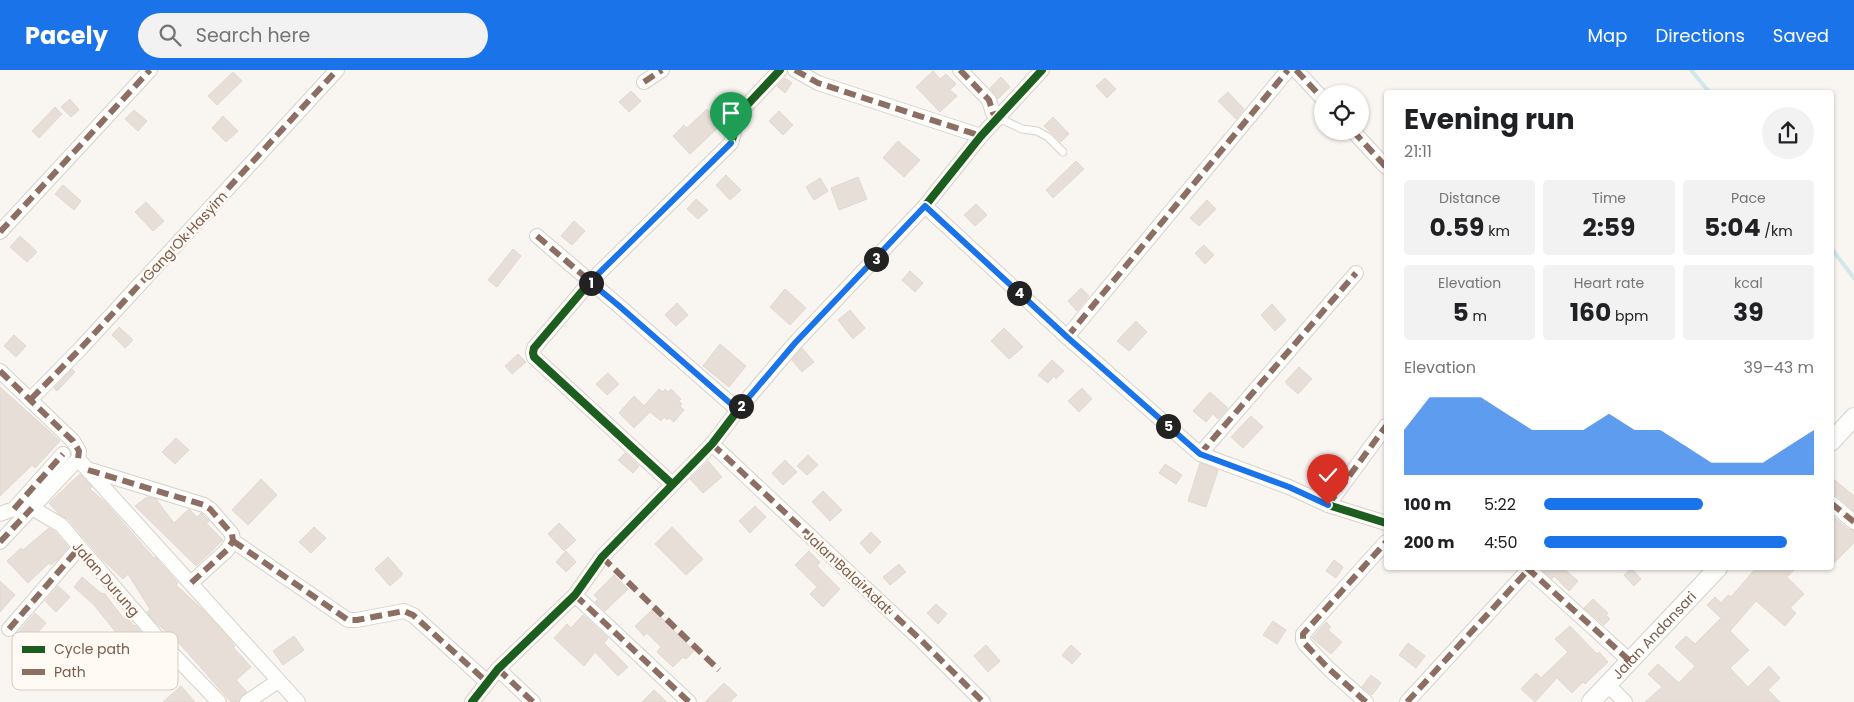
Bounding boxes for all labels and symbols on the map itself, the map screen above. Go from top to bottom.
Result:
pin [710,92,752,143]
street label: Gang Ok Hasyim [138,187,232,285]
pin: 3 [864,246,888,272]
pin: 1 [578,270,604,296]
pin: 4 [1006,280,1032,306]
pin: 2 [728,394,754,418]
pin: 5 [1156,414,1180,438]
pin [1307,454,1349,505]
street label: Jalan Balai Adat [799,526,897,618]
street label: Jalan Durung [68,537,144,621]
street label: Jalan Andansari [1608,587,1701,684]
legend [12,632,178,690]
text: Cycle path [54,639,130,659]
text: Path [54,662,86,682]

